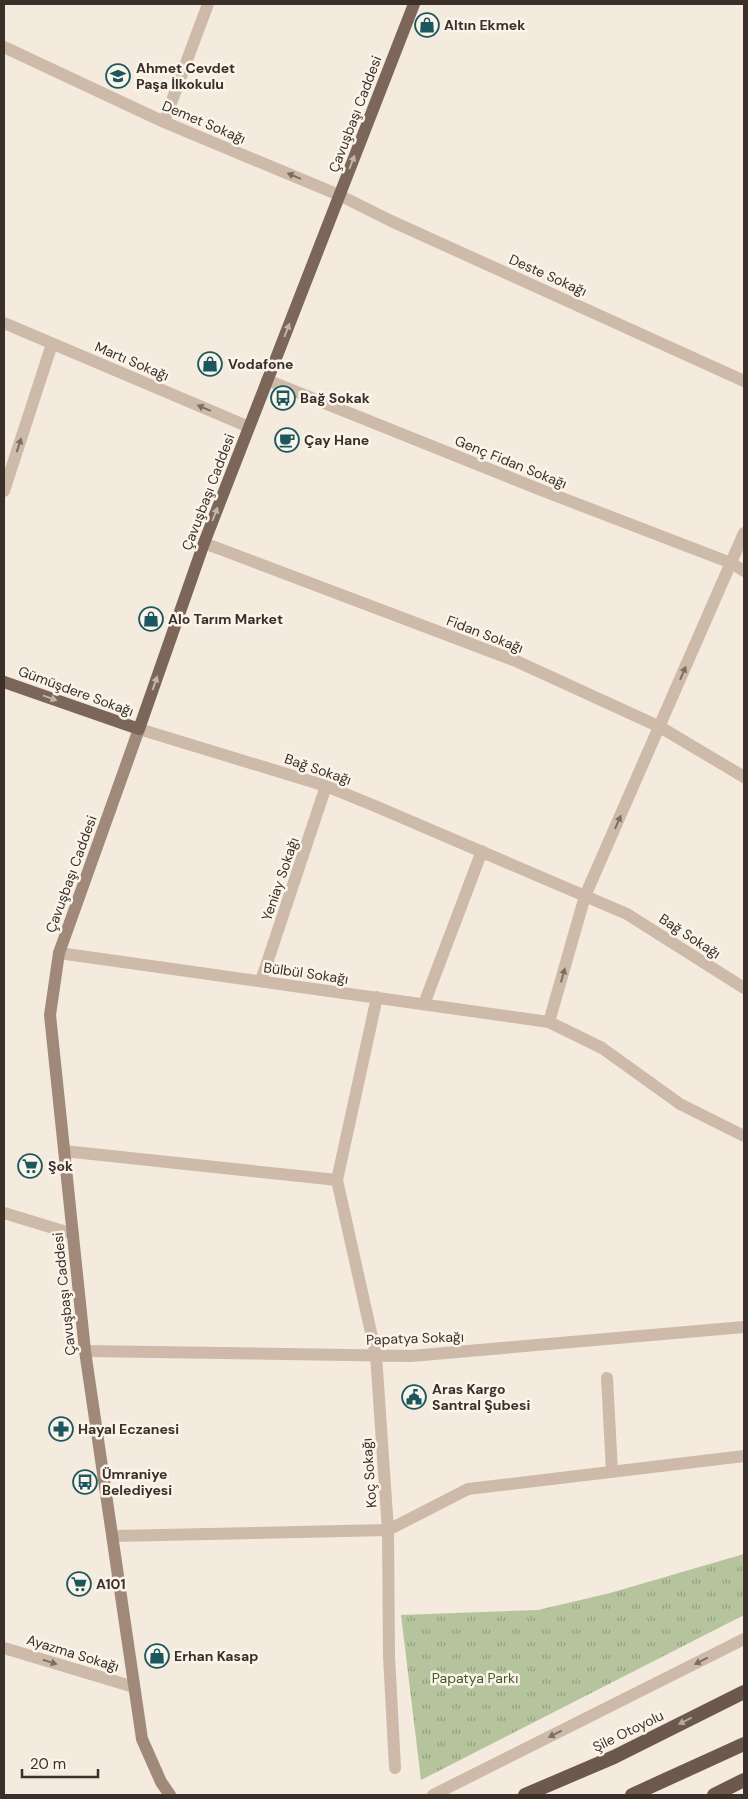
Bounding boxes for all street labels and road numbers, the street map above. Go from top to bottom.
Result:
street label: Çavuşbaşı Caddesi [324,53,386,175]
street label: Demet Sokağı [160,96,248,148]
street label: Deste Sokağı [506,250,590,300]
street label: Martı Sokağı [92,337,172,385]
street label: Çavuşbaşı Caddesi [177,431,239,553]
street label: Genç Fidan Sokağı [452,431,570,493]
street label: Fidan Sokağı [444,611,526,657]
street label: Gümüşdere Sokağı [16,662,136,720]
street label: Bağ Sokağı [282,749,354,789]
street label: Çavuşbaşı Caddesi [41,813,101,935]
street label: Yeniay Sokağı [257,835,303,923]
street label: Bağ Sokağı [656,910,724,962]
street label: Bülbül Sokağı [263,958,349,988]
street label: Çavuşbaşı Caddesi [49,1232,79,1356]
street label: Papatya Sokağı [366,1327,464,1349]
street label: Koç Sokağı [358,1438,380,1508]
street label: Ayazma Sokağı [25,1630,121,1676]
street label: Şile Otoyolu [590,1706,666,1756]

